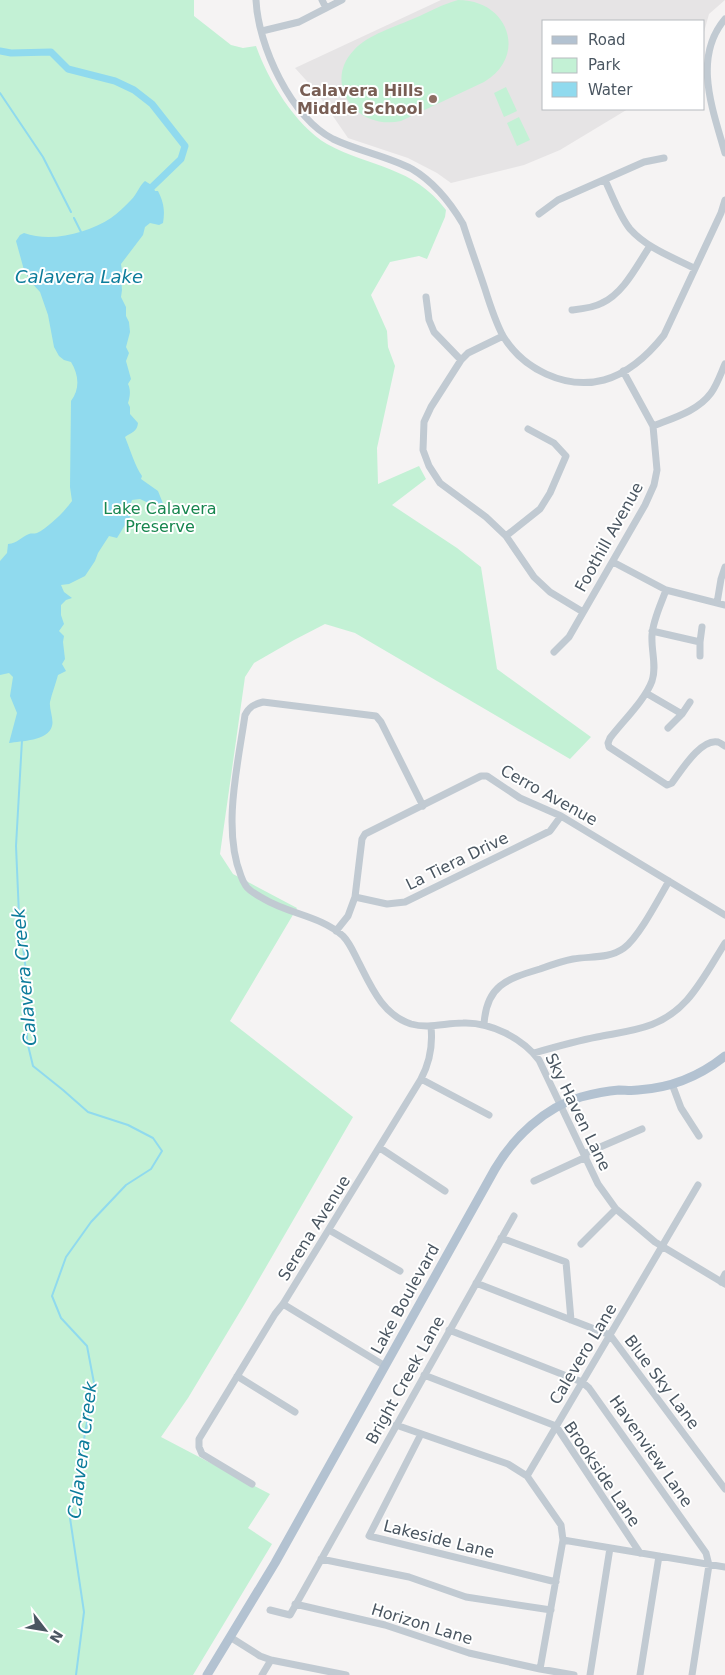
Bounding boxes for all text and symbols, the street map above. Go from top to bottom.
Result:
legend [542,20,705,110]
text: Road [588,31,626,49]
text: Park [588,56,621,74]
place label: Calavera Hills Middle School [297,81,423,118]
text: Water [588,81,633,99]
marker: Calavera Hills Middle School [427,93,439,105]
water label: Calavera Lake [15,266,143,287]
street label: Foothill Avenue [571,479,647,595]
park label: Lake Calavera Preserve [103,499,217,536]
street label: Cerro Avenue [497,761,601,829]
street label: La Tiera Drive [403,828,511,894]
water label: Calavera Creek [7,906,40,1047]
street label: Sky Haven Lane [541,1050,615,1174]
street label: Serena Avenue [274,1172,354,1284]
street label: Lake Boulevard [367,1240,443,1358]
street label: Calevero Lane [545,1300,621,1408]
street label: Bright Creek Lane [362,1313,448,1447]
street label: Blue Sky Lane [621,1331,703,1433]
water label: Calavera Creek [63,1379,101,1520]
street label: Havenview Lane [605,1392,697,1510]
street label: Brookside Lane [560,1418,644,1530]
street label: Lakeside Lane [381,1516,497,1562]
street label: Horizon Lane [369,1600,475,1648]
north arrow [20,1605,70,1655]
text: N [46,1628,66,1646]

